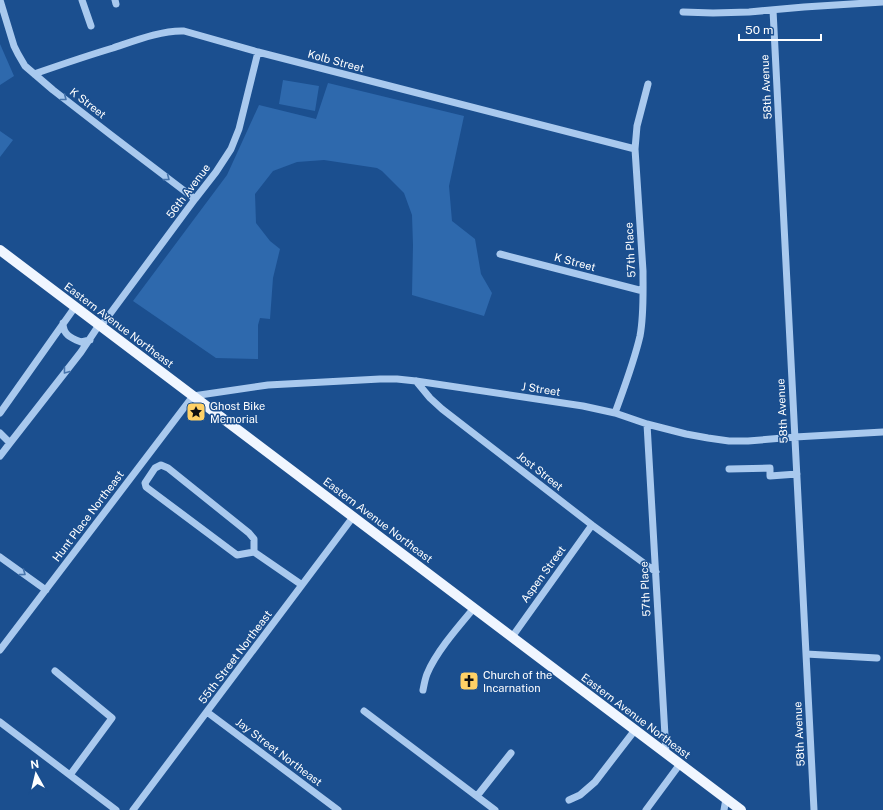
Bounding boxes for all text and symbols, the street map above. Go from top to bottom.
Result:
scale bar [739,16,821,42]
text: 50 m [745,23,773,37]
street label: Kolb Street [306,48,366,74]
street label: 58th Avenue [758,54,774,120]
street label: K Street [68,85,108,121]
one-way arrow [60,94,67,101]
street label: 56th Avenue [164,161,212,221]
one-way arrow [162,173,169,180]
street label: 57th Place [623,222,637,278]
street label: K Street [553,251,597,273]
street label: Eastern Avenue Northeast [62,280,176,370]
one-way arrow [64,366,71,373]
street label: 58th Avenue [774,378,790,444]
street label: J Street [521,380,561,398]
place label: Ghost Bike Memorial [210,400,265,425]
place icon: Ghost Bike Memorial [185,401,207,423]
street label: Jost Street [515,449,565,493]
street label: Hunt Place Northeast [50,468,126,564]
street label: Eastern Avenue Northeast [321,475,435,565]
street label: Aspen Street [518,543,568,605]
street label: 57th Place [638,561,652,617]
one-way arrow [19,568,26,576]
street label: 55th Street Northeast [196,608,274,706]
place label: Church of the Incarnation [483,669,552,694]
church icon: Church of the Incarnation [458,670,480,692]
street label: Eastern Avenue Northeast [579,671,693,761]
street label: 58th Avenue [791,701,807,767]
street label: Jay Street Northeast [234,716,324,788]
north arrow [16,754,56,794]
text: N [30,758,40,771]

